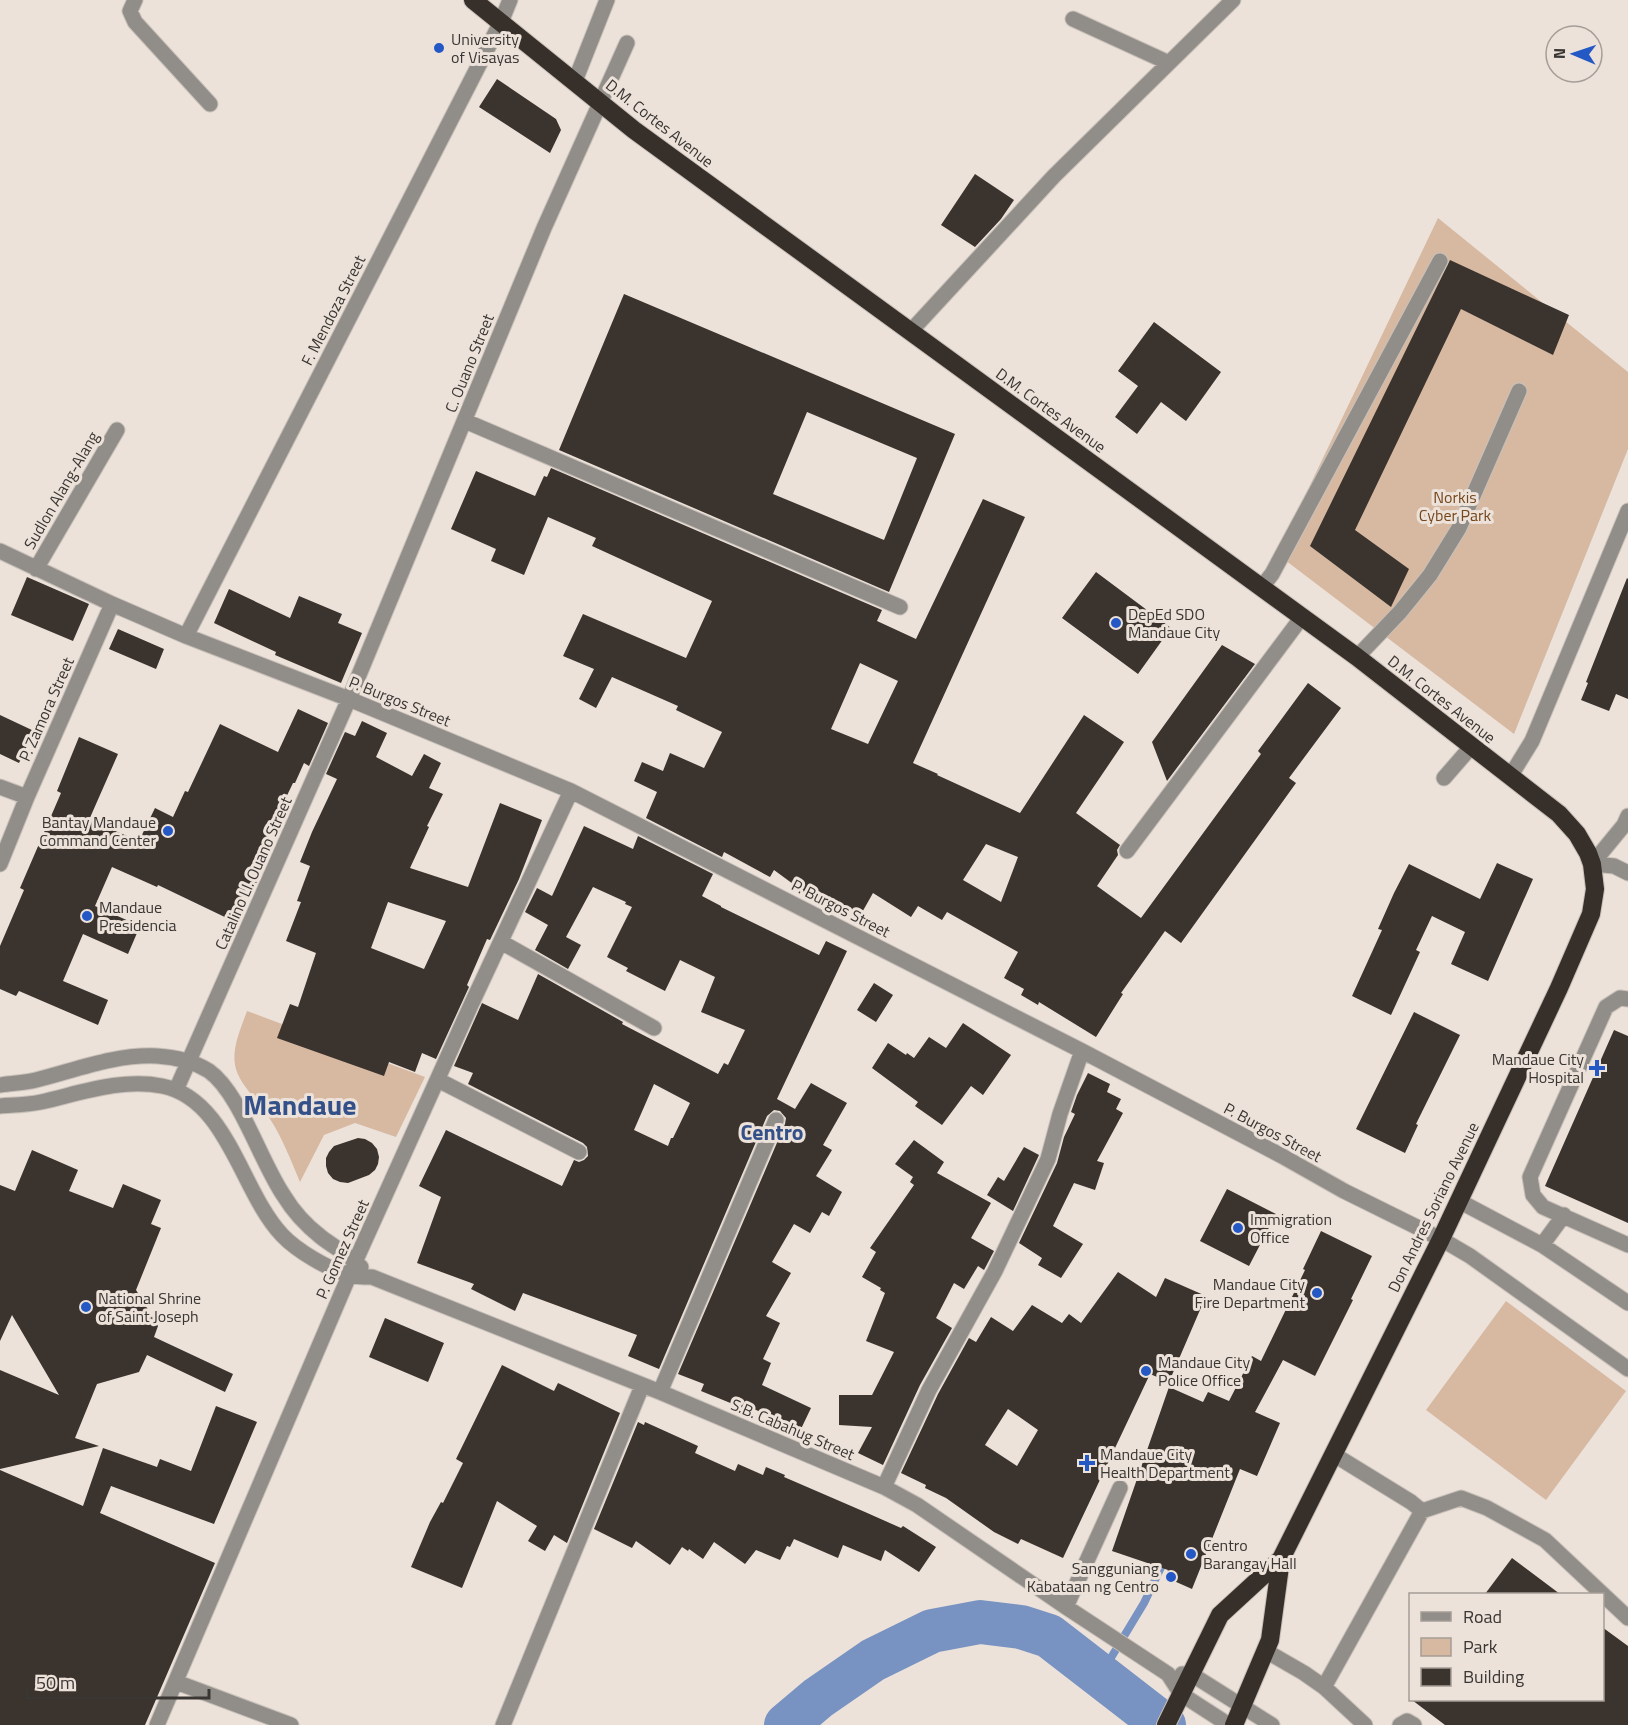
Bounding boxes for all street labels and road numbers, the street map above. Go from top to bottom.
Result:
street label: D.M. Cortes Avenue [601,73,719,173]
street label: F. Mendoza Street [295,250,371,369]
street label: C. Ouano Street [438,310,500,416]
street label: D.M. Cortes Avenue [991,362,1111,458]
street label: Sudlon Alang-Alang [17,427,105,553]
street label: D.M. Cortes Avenue [1383,649,1501,749]
street label: P. Zamora Street [12,653,80,765]
street label: P. Burgos Street [346,670,455,732]
street label: Catalino Ll. Ouano Street [208,792,298,953]
street label: P. Burgos Street [788,873,895,943]
street label: P. Burgos Street [1220,1096,1327,1168]
street label: Don Andres Soriano Avenue [1381,1118,1485,1296]
street label: P. Gomez Street [309,1195,375,1303]
street label: S.B. Cabahug Street [727,1392,859,1466]

